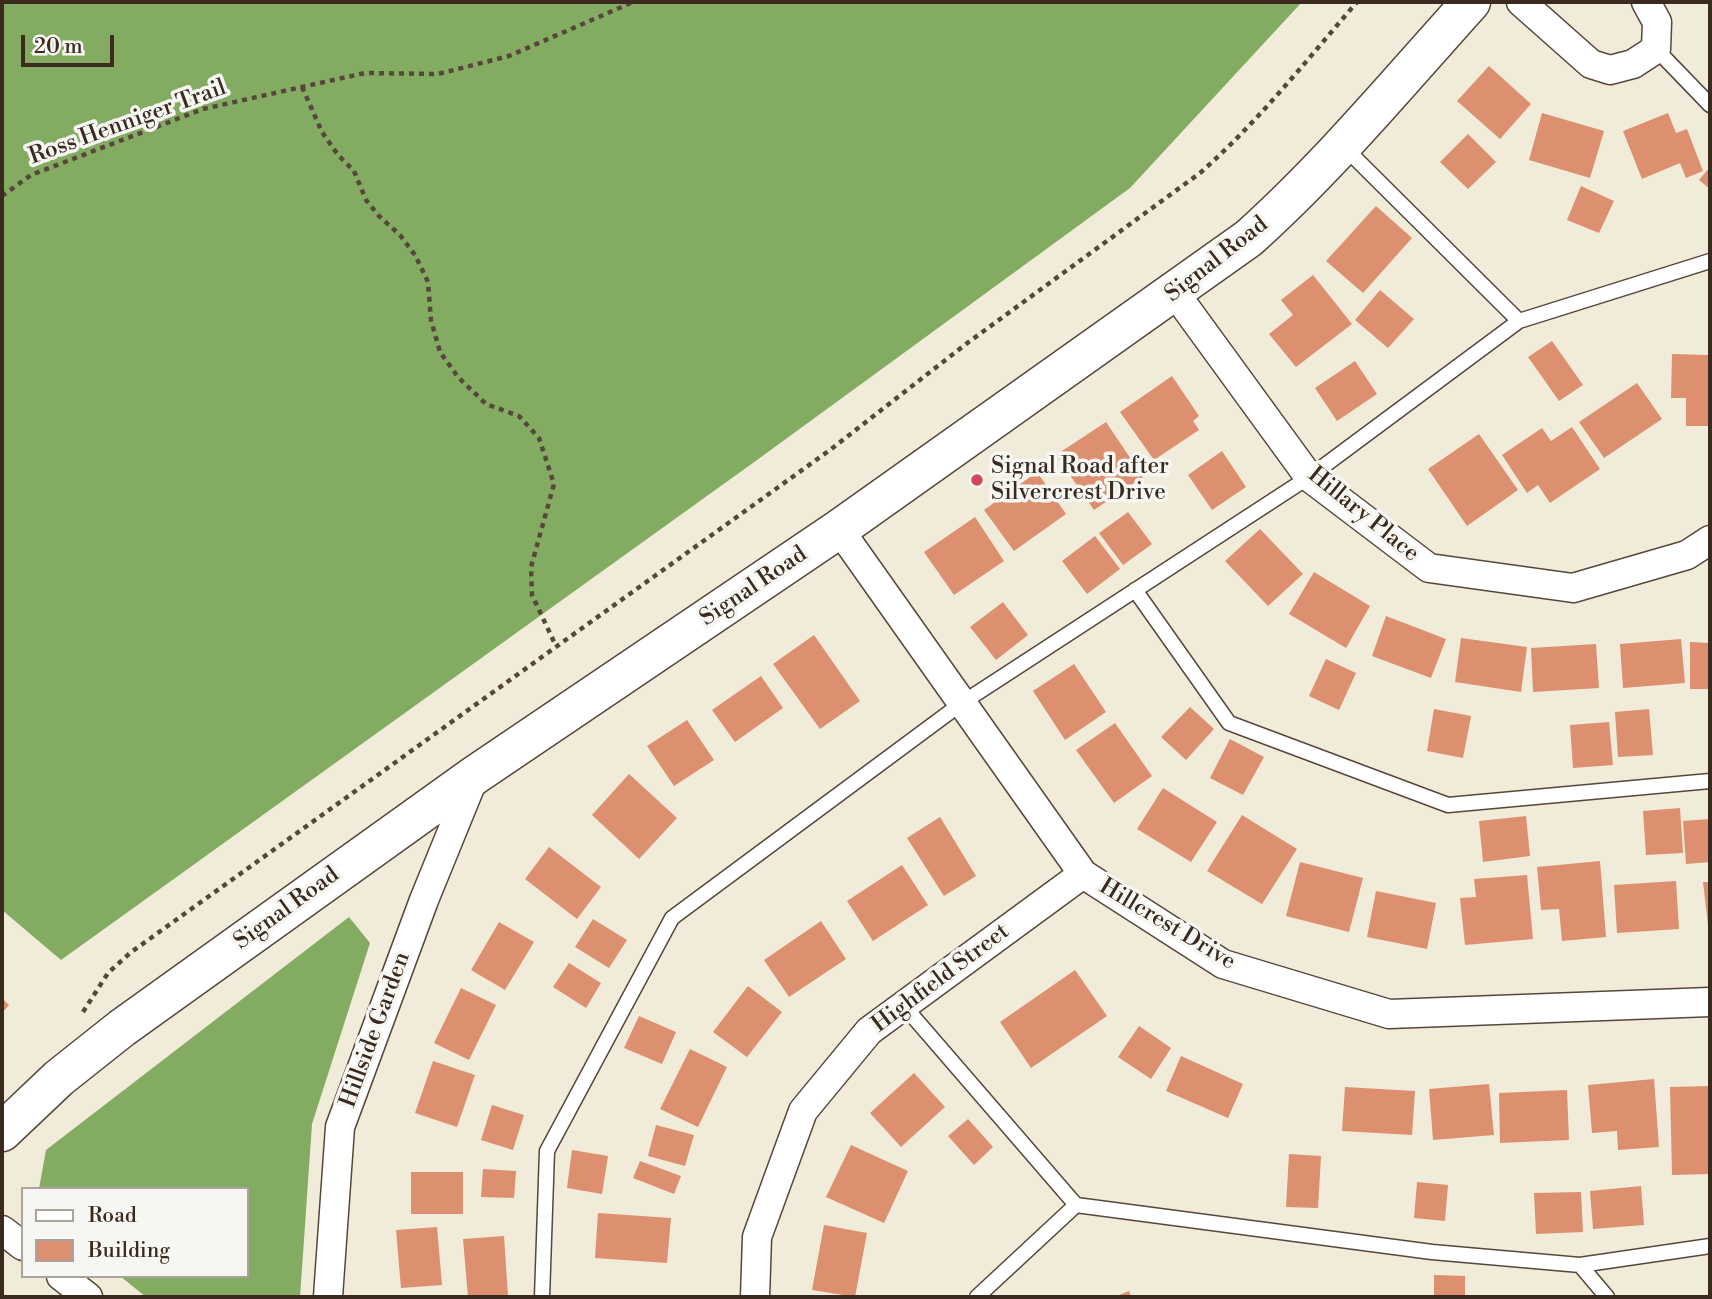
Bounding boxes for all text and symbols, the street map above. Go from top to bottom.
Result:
scale bar [24,21,117,65]
text: 20 m [34,34,83,60]
street label: Ross Henniger Trail [26,75,230,171]
street label: Signal Road [1160,211,1274,309]
place label: Signal Road after Silvercrest Drive [991,453,1169,507]
street label: Hillary Place [1302,462,1424,568]
marker: Signal Road after Silvercrest Drive [969,472,985,488]
street label: Signal Road [695,541,813,633]
street label: Signal Road [229,862,345,956]
street label: Hillcrest Drive [1094,873,1240,977]
street label: Highfield Street [867,919,1015,1039]
street label: Hillside Garden [335,948,417,1112]
legend [21,1187,248,1278]
text: Road [88,1203,137,1229]
text: Building [88,1238,170,1264]

